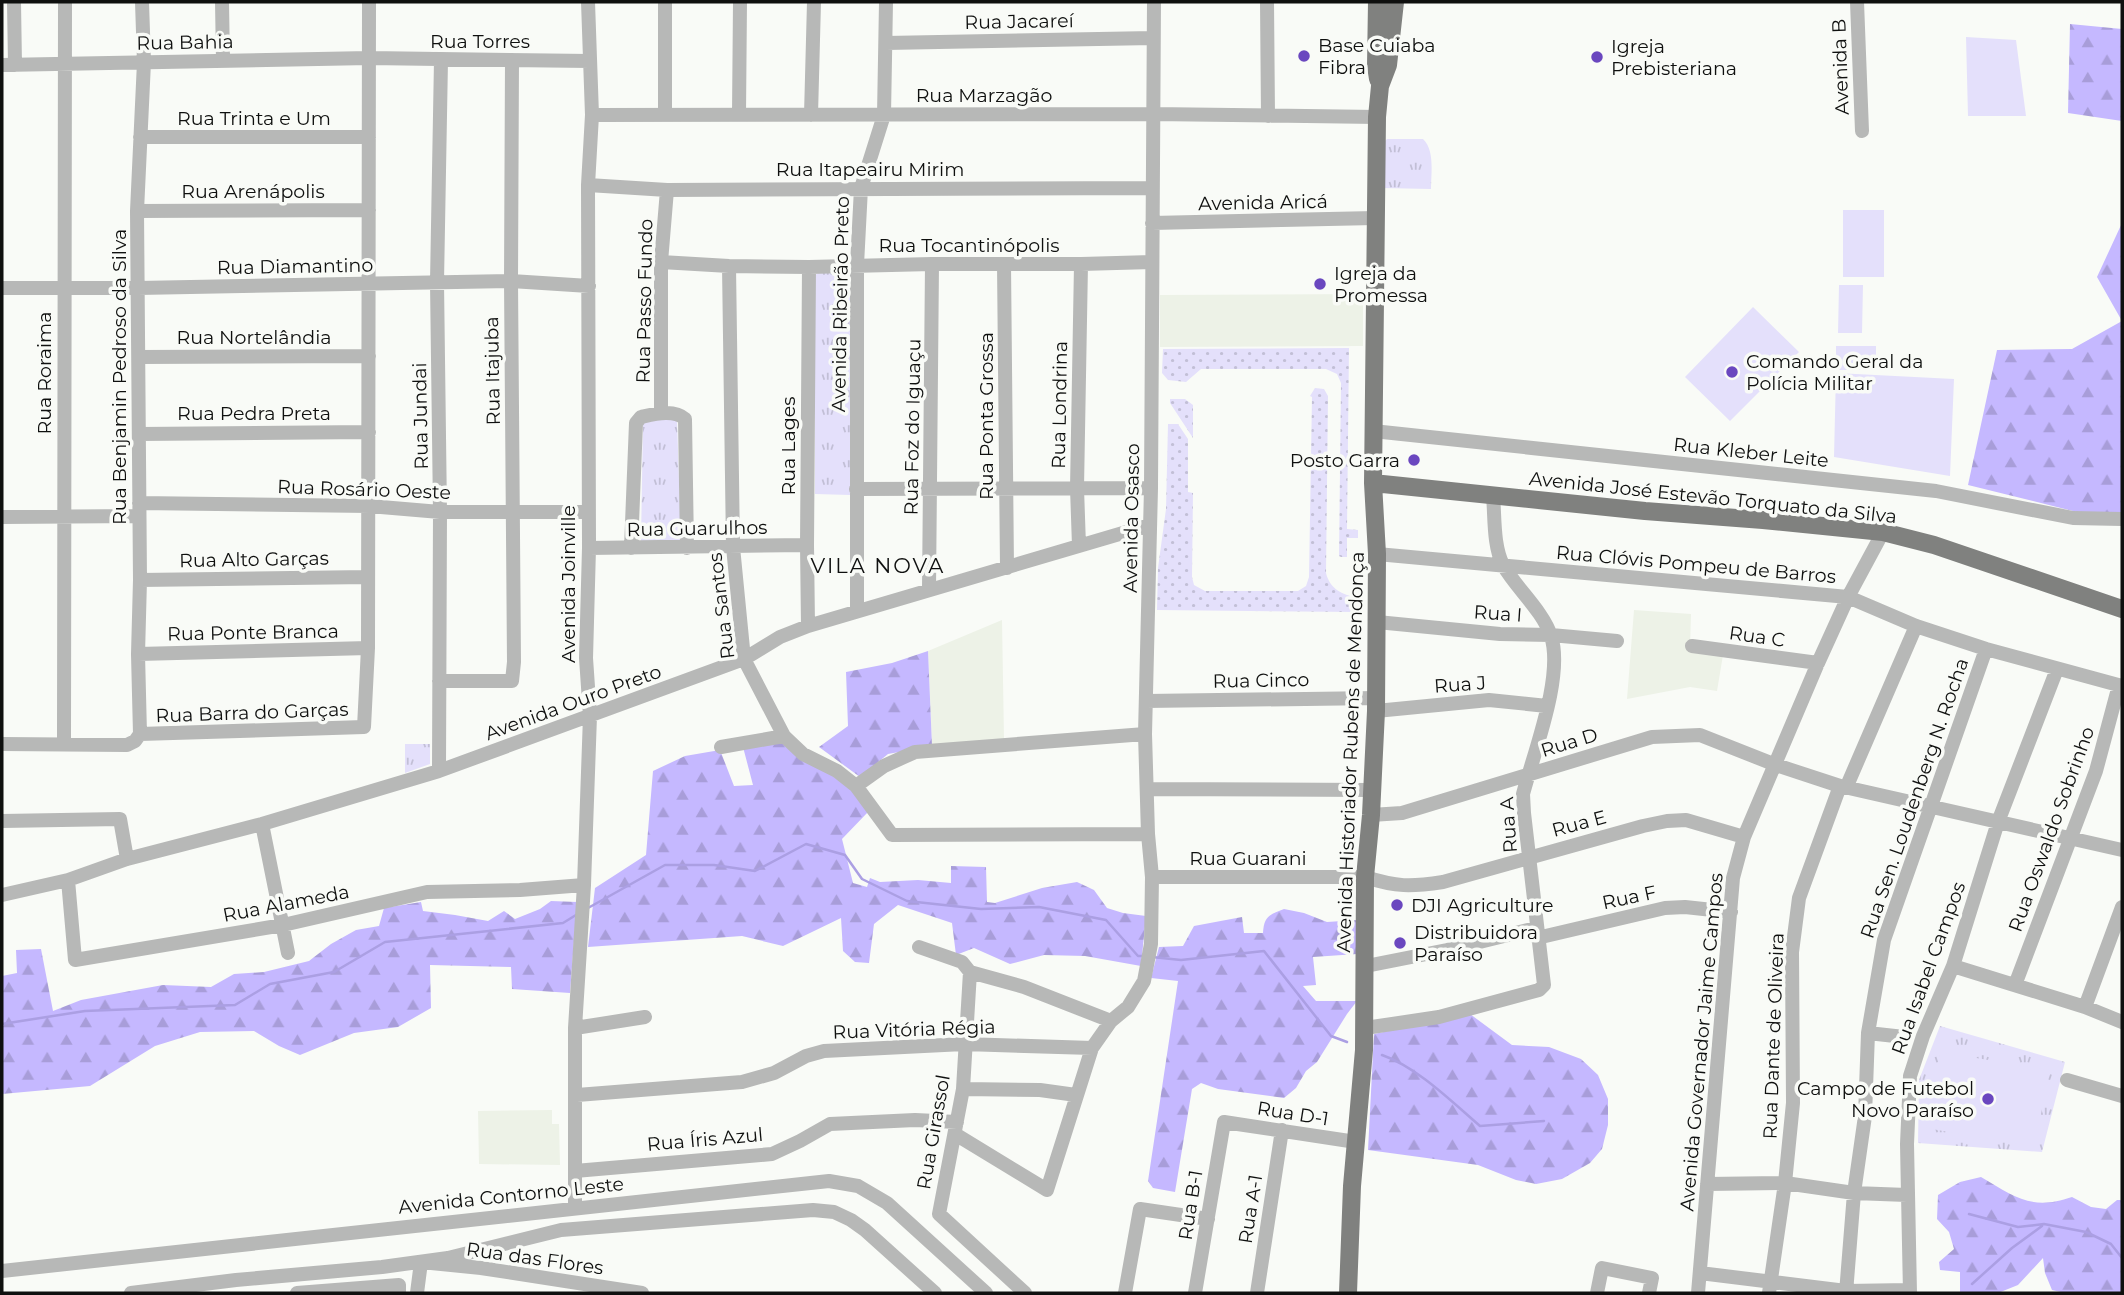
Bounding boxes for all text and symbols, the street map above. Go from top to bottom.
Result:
street label: Rua Jacareí [964,9,1075,34]
street label: Avenida B [1827,19,1854,115]
street label: Rua Bahia [136,30,234,55]
street label: Rua Torres [430,30,530,53]
place label: Base Cuiaba Fibra [1318,34,1436,79]
place label: Igreja Prebisteriana [1611,35,1737,80]
marker: Base Cuiaba Fibra [1296,48,1312,64]
marker: Igreja Prebisteriana [1589,49,1605,65]
street label: Rua Marzagão [916,84,1052,107]
street label: Rua Trinta e Um [177,107,331,130]
street label: Rua Itapeairu Mirim [776,158,964,181]
street label: Rua Arenápolis [181,180,325,203]
street label: Avenida Aricá [1198,190,1328,215]
street label: Avenida Ribeirão Preto [827,196,854,412]
street label: Rua Passo Fundo [632,218,657,384]
street label: Rua Benjamin Pedroso da Silva [108,229,131,525]
street label: Rua Tocantinópolis [878,234,1060,257]
street label: Rua Diamantino [217,254,374,279]
place label: Igreja da Promessa [1334,262,1428,307]
marker: Igreja da Promessa [1312,276,1328,292]
street label: Rua Roraima [33,312,56,434]
street label: Rua Itajuba [480,316,505,426]
street label: Rua Nortelândia [176,326,332,349]
street label: Rua Ponta Grossa [975,332,998,500]
street label: Rua Foz do Iguaçu [899,338,926,516]
street label: Rua Londrina [1047,341,1072,469]
place label: Comando Geral da Polícia Militar [1746,350,1923,395]
street label: Rua Jundai [408,362,433,470]
marker: Comando Geral da Polícia Militar [1724,364,1740,380]
street label: Rua Lages [777,397,800,495]
street label: Rua Pedra Preta [177,402,331,425]
street label: Rua Kleber Leite [1672,433,1830,472]
street label: Avenida Osasco [1119,443,1144,593]
place label: Posto Garra [1290,449,1400,472]
marker: Posto Garra [1406,452,1422,468]
street label: Avenida José Estevão Torquato da Silva [1528,467,1898,528]
street label: Rua Rosário Oeste [277,475,451,504]
street label: Avenida Joinville [557,505,580,663]
street label: Rua Guarulhos [626,516,768,541]
street label: Rua Clóvis Pompeu de Barros [1555,541,1837,588]
street label: Rua Alto Garças [179,547,329,572]
street label: Rua Santos [704,551,739,660]
street label: Avenida Historiador Rubens de Mendonça [1332,551,1369,953]
district label: VILA NOVA [811,553,945,578]
street label: Rua I [1473,600,1523,627]
street label: Rua Ponte Branca [167,620,339,645]
street label: Rua C [1728,621,1786,652]
street label: Rua Sen. Loudenberg N. Rocha [1856,655,1973,941]
street label: Avenida Ouro Preto [482,660,665,745]
street label: Rua Cinco [1213,668,1310,693]
street label: Rua J [1433,671,1487,698]
street label: Rua Barra do Garças [155,698,349,727]
street label: Rua D [1538,723,1600,762]
street label: Rua Oswaldo Sobrinho [2004,723,2099,935]
street label: Rua A [1495,796,1522,854]
street label: Rua E [1549,805,1609,842]
street label: Rua Guarani [1189,847,1307,870]
street label: Avenida Governador Jaime Campos [1675,872,1728,1212]
street label: Rua Isabel Campos [1887,879,1970,1058]
street label: Rua Alameda [221,880,351,927]
street label: Rua F [1600,881,1658,914]
place label: DJI Agriculture [1411,894,1554,917]
marker: DJI Agriculture [1389,897,1405,913]
place label: Distribuidora Paraíso [1414,921,1538,966]
street label: Rua Dante de Oliveira [1758,932,1789,1140]
marker: Distribuidora Paraíso [1392,935,1408,951]
street label: Rua Vitória Régia [832,1015,996,1044]
street label: Rua Girassol [912,1073,955,1191]
place label: Campo de Futebol Novo Paraíso [1797,1077,1974,1122]
marker: Campo de Futebol Novo Paraíso [1980,1091,1996,1107]
street label: Rua D-1 [1255,1096,1330,1131]
street label: Rua Íris Azul [646,1123,764,1156]
street label: Rua B-1 [1174,1168,1207,1242]
street label: Avenida Contorno Leste [397,1172,625,1219]
street label: Rua A-1 [1234,1173,1267,1245]
street label: Rua das Flores [465,1237,605,1280]

